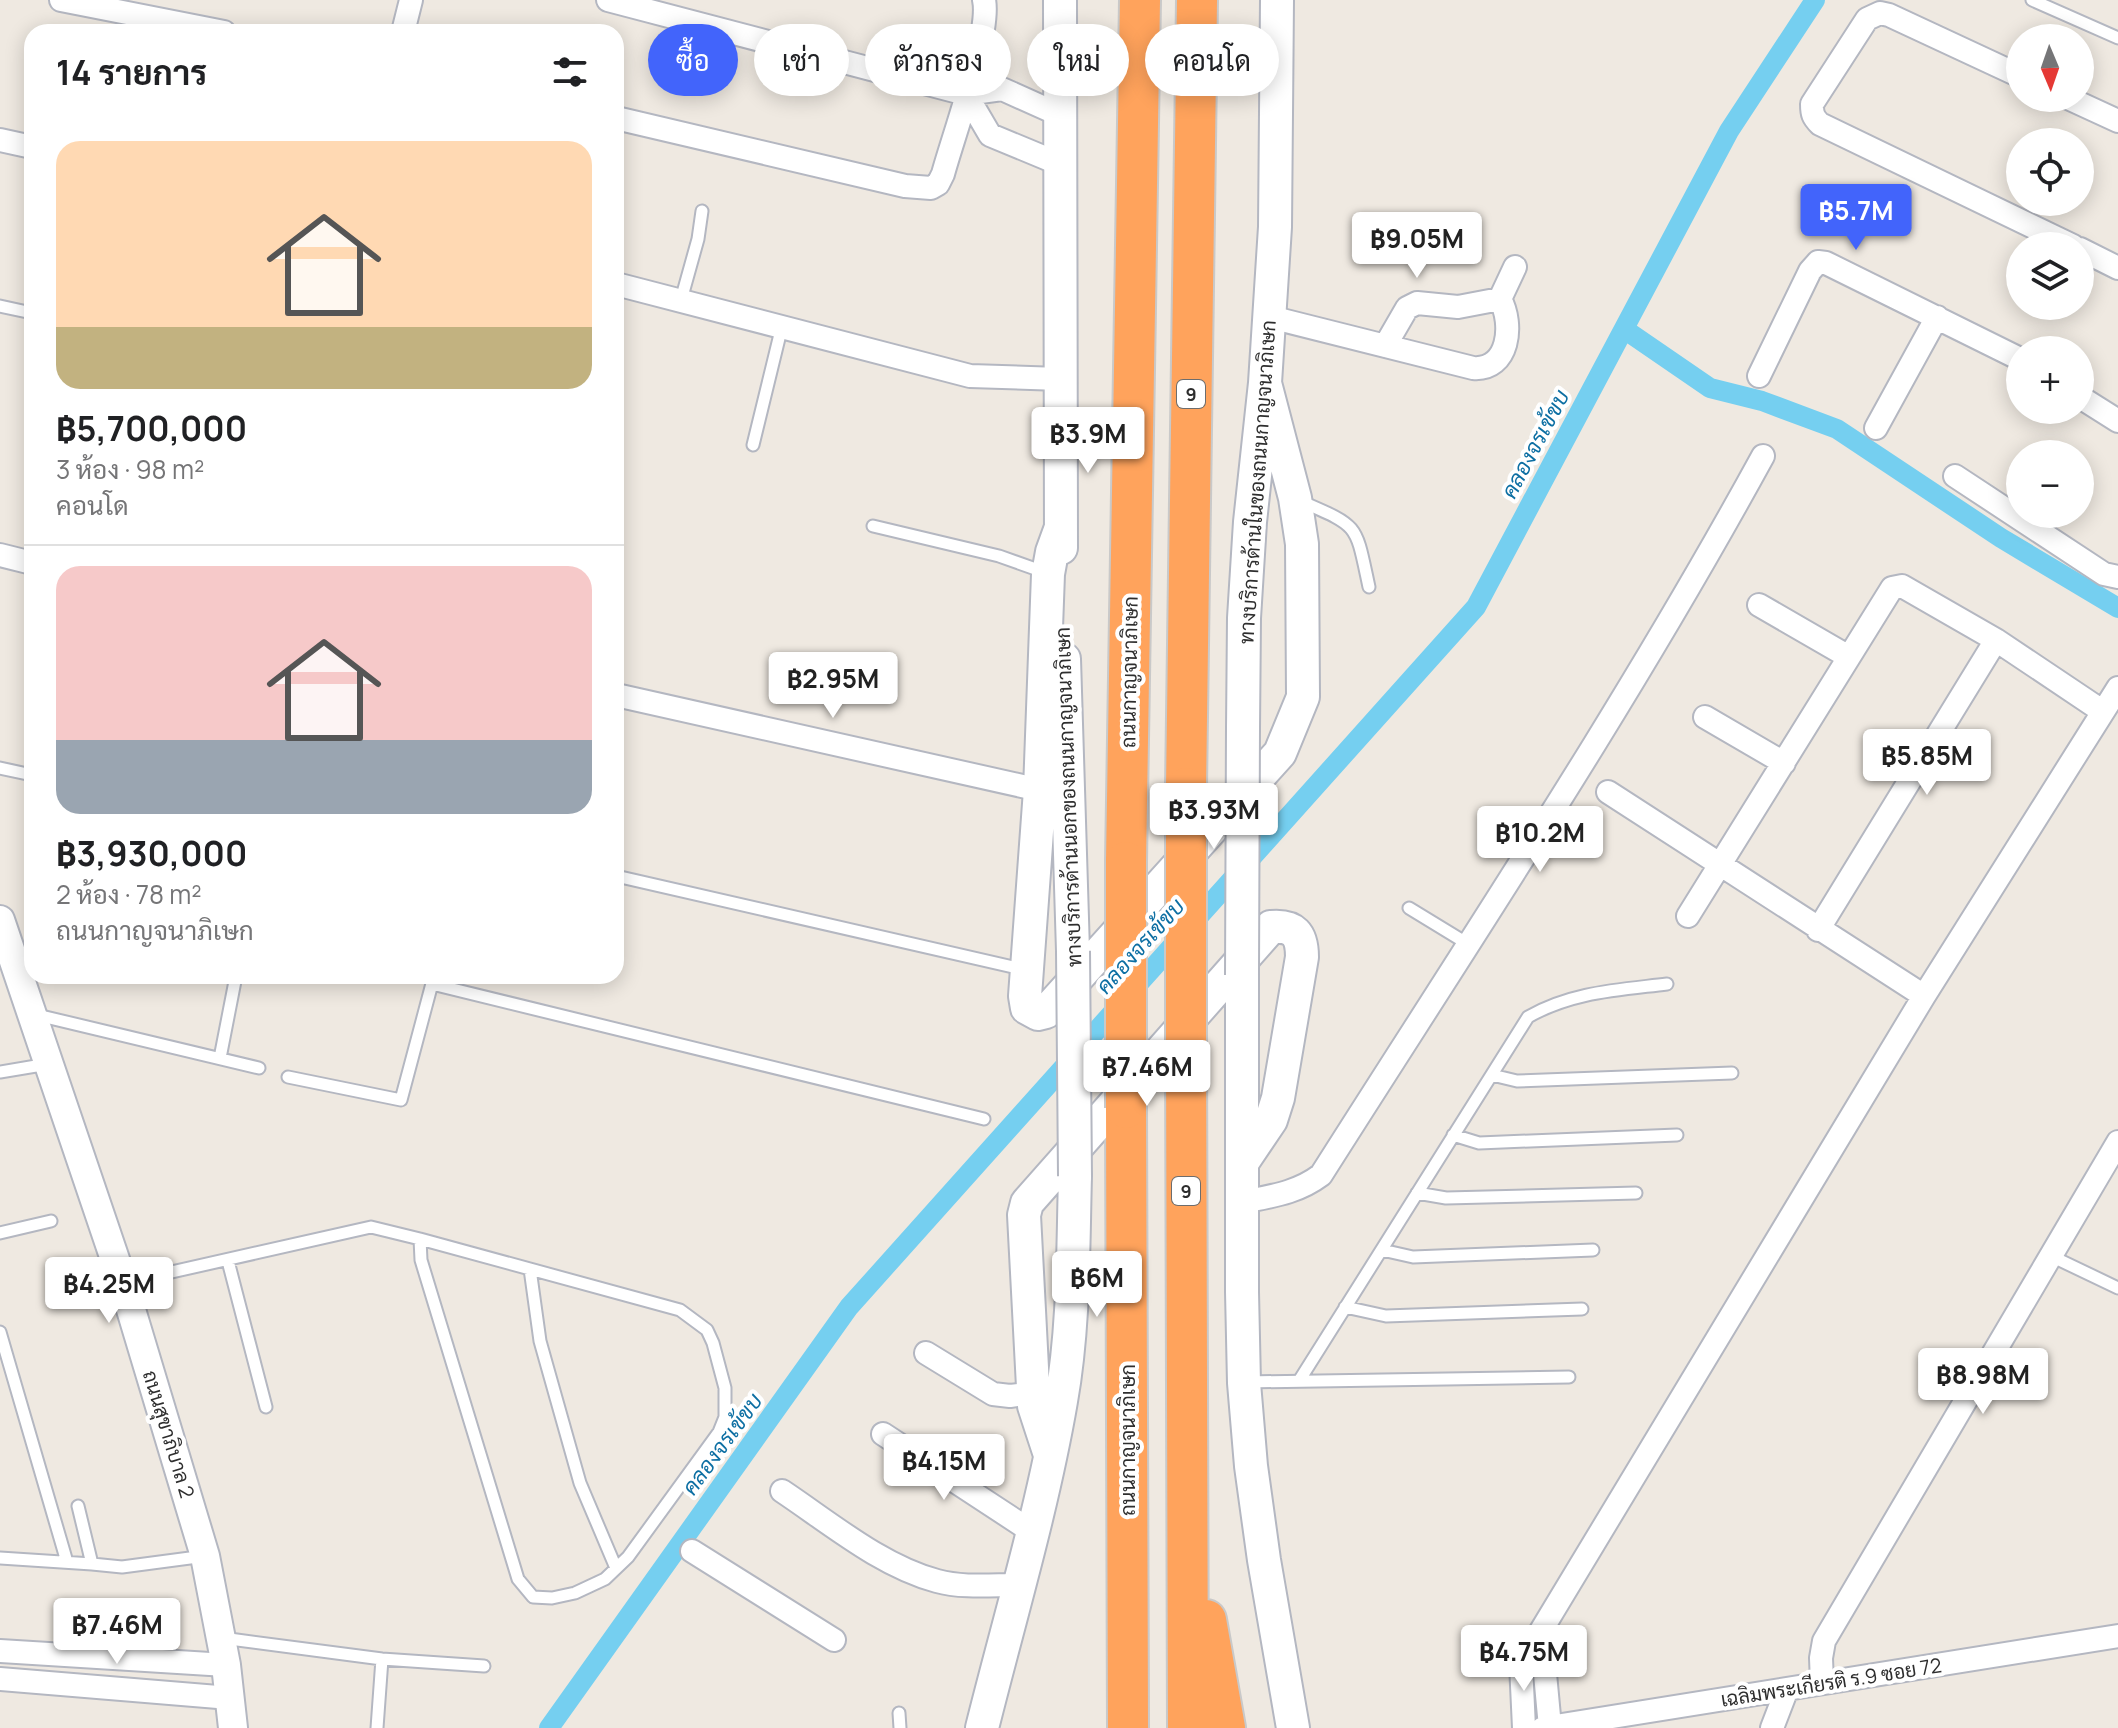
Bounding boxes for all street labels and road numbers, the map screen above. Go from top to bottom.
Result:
street label: ทางบริการด้านในของถนนกาญจนาภิเษก [1232,319,1282,645]
road number: 9 [1177,380,1205,408]
street label: ถนนกาญจนาภิเษก [1114,596,1144,748]
street label: ทางบริการด้านนอกของถนนกาญจนาภิเษก [1049,626,1087,968]
road number: 9 [1172,1177,1200,1205]
street label: ถนนกาญจนาภิเษก [1114,1364,1141,1516]
street label: ถนนสุขาภิบาล 2 [136,1367,201,1501]
street label: เฉลิมพระเกียรติ ร.9 ซอย 72 [1719,1651,1943,1713]

